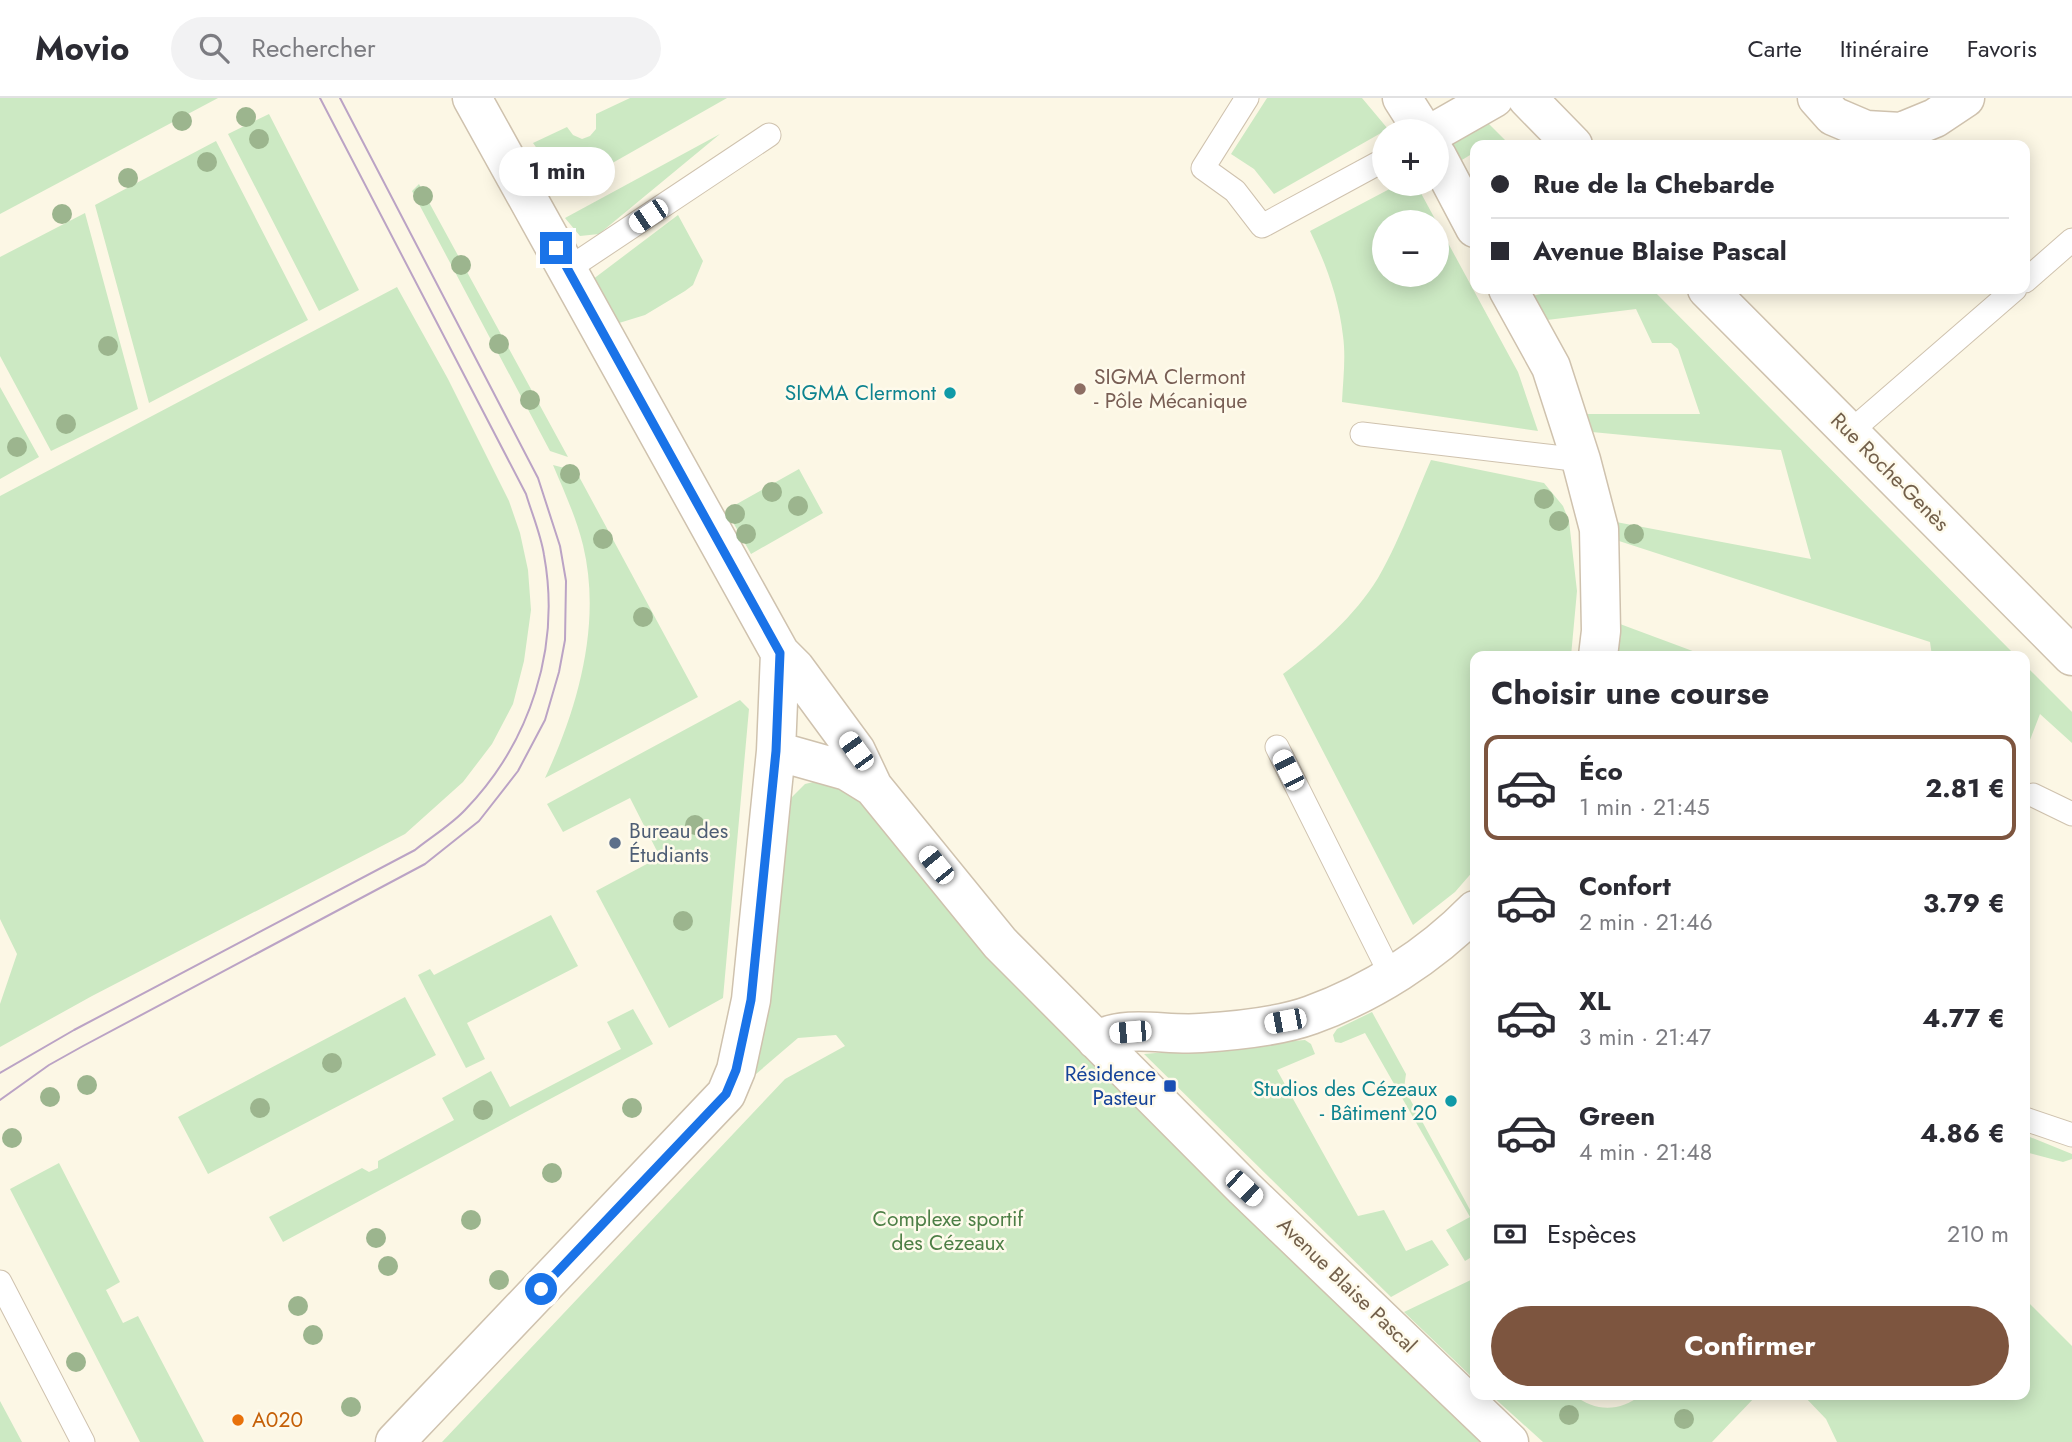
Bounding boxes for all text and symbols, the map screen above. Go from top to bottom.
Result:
search box [171,17,661,80]
text: Movio [35,25,129,72]
icon: search [195,29,233,67]
text: Rechercher [251,29,376,67]
text: Carte [1747,31,1802,66]
text: Itinéraire [1840,31,1929,66]
text: Favoris [1967,31,2037,66]
map controls [1372,119,1449,287]
button: + [1372,119,1449,196]
callout: 1 min [498,146,614,195]
text: 1 min [528,154,586,188]
text: Rue de la Chebarde [1533,165,1775,203]
car [625,196,672,236]
button: − [1372,210,1449,287]
route end [540,232,572,264]
text: Avenue Blaise Pascal [1533,232,1787,270]
place label: SIGMA Clermont - Pôle Mécanique [1094,362,1247,416]
place label: SIGMA Clermont [785,378,936,408]
marker: SIGMA Clermont - Pôle Mécanique [1072,381,1088,397]
marker: SIGMA Clermont [942,385,958,401]
street label: Rue Roche-Genès [1824,406,1956,538]
text: Choisir une course [1491,670,1769,716]
car [836,728,877,774]
car [1270,747,1307,793]
text: Éco [1579,752,1623,790]
icon: car [1495,756,1558,819]
text: 2.81 € [1925,769,2005,807]
text: 1 min · 21:45 [1579,790,1710,824]
place label: Bureau des Étudiants [629,816,728,870]
marker: Bureau des Étudiants [607,835,623,851]
car [915,842,958,888]
text: Confort [1579,867,1671,905]
icon: car [1495,871,1558,934]
text: 3.79 € [1923,884,2005,922]
text: 2 min · 21:46 [1579,905,1713,939]
text: XL [1579,982,1611,1020]
icon: car [1495,986,1558,1049]
text: 4.77 € [1922,999,2005,1037]
car [1263,1007,1308,1035]
car [1109,1020,1152,1044]
text: 3 min · 21:47 [1579,1020,1711,1054]
place label: Résidence Pasteur [1065,1059,1157,1113]
place label: Studios des Cézeaux - Bâtiment 20 [1253,1074,1437,1128]
marker: Résidence Pasteur [1162,1078,1178,1094]
marker: Studios des Cézeaux - Bâtiment 20 [1443,1093,1459,1109]
text: Green [1579,1097,1655,1135]
icon: car [1495,1101,1558,1164]
text: 4.86 € [1920,1114,2005,1152]
text: 4 min · 21:48 [1579,1135,1712,1169]
car [1222,1166,1267,1210]
park label: Complexe sportif des Cézeaux [873,1204,1024,1258]
street label: Avenue Blaise Pascal [1270,1210,1424,1360]
icon: cash [1491,1215,1529,1253]
text: Espèces [1547,1215,1636,1253]
text: 210 m [1947,1217,2009,1251]
route start [525,1273,557,1305]
button: Confirmer [1491,1306,2009,1386]
place label: A020 [252,1405,303,1435]
marker: A020 [230,1412,246,1428]

